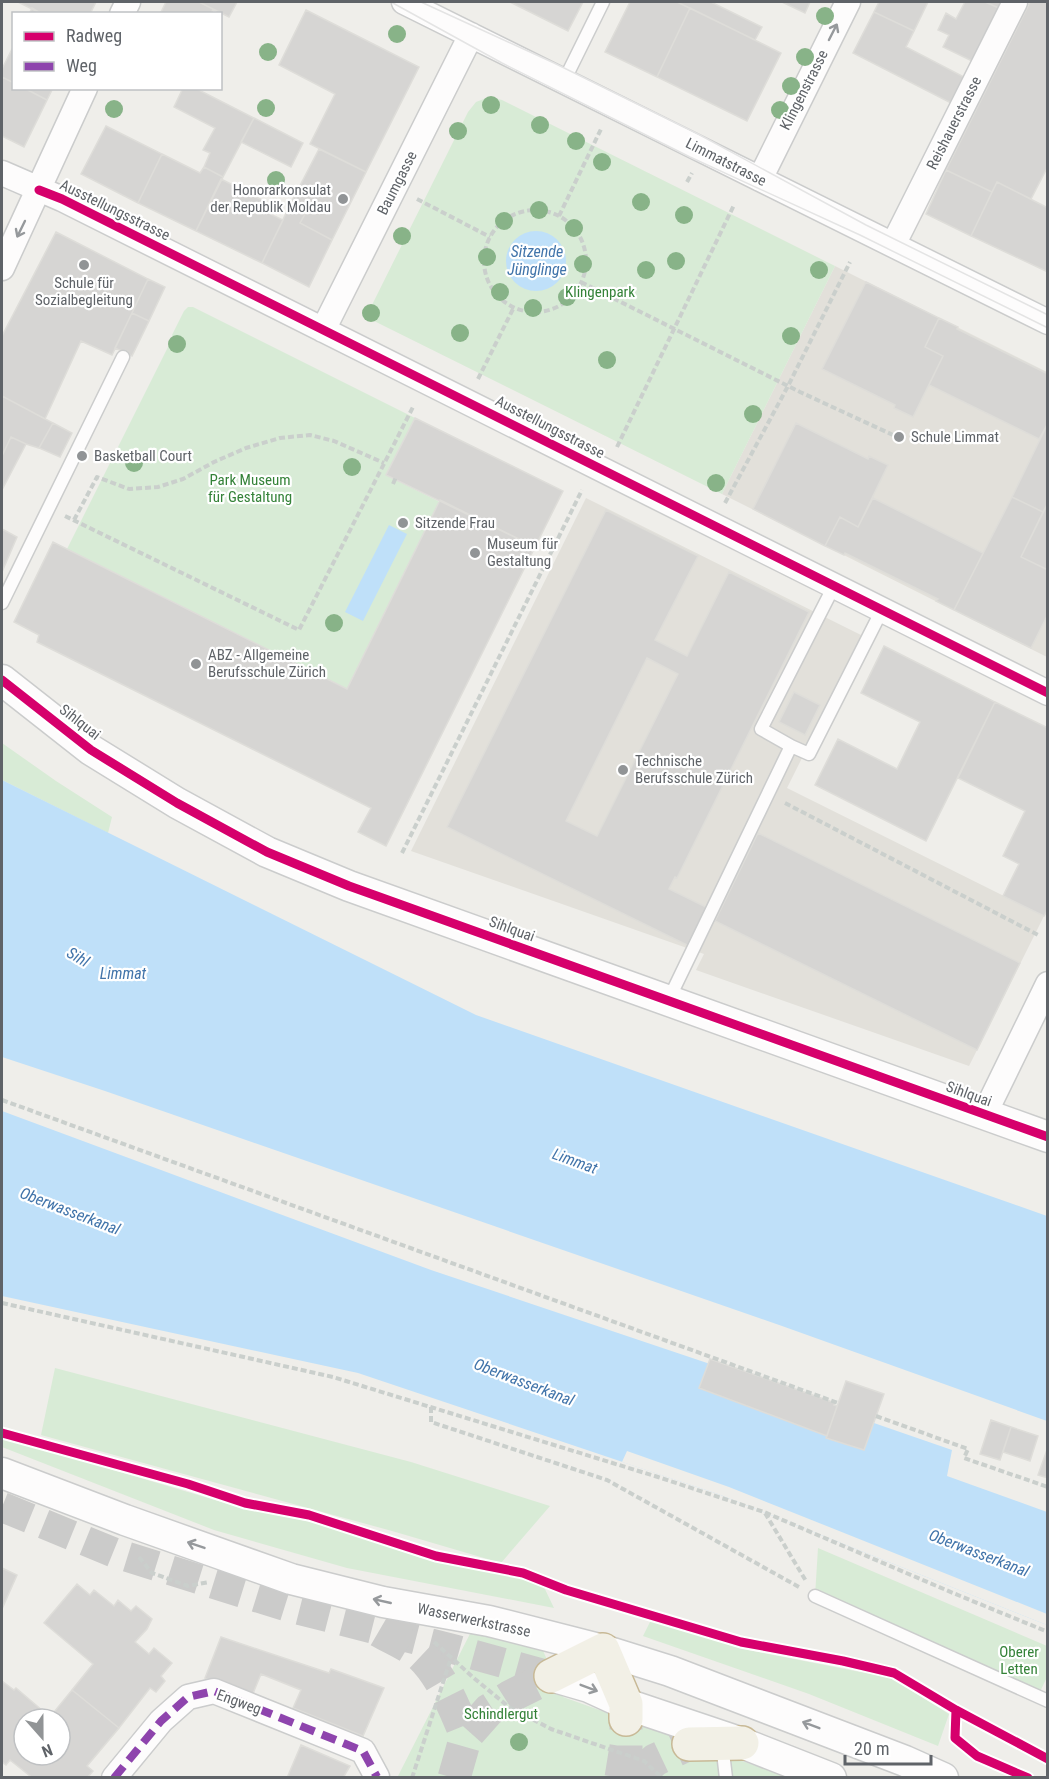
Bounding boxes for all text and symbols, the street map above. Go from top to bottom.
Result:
legend [12,12,222,90]
one-way arrow [827,24,839,42]
text: Radweg [66,25,122,46]
street label: Klingenstrasse [776,47,832,133]
text: Weg [66,55,97,76]
street label: Reishauerstrasse [923,73,985,173]
street label: Limmatstrasse [683,134,769,190]
street label: Baumgasse [373,148,421,218]
street label: Ausstellungsstrasse [57,176,173,244]
place label: Honorarkonsulat der Republik Moldau [210,181,331,216]
marker: Honorarkonsulat der Republik Moldau [336,192,350,206]
one-way arrow [14,219,26,237]
water label: Sitzende Jünglinge [507,242,567,279]
marker: Schule für Sozialbegleitung [77,258,91,272]
place label: Schule für Sozialbegleitung [35,274,133,309]
park label: Klingenpark [565,283,635,301]
street label: Ausstellungsstrasse [492,392,608,462]
place label: Schule Limmat [911,428,999,446]
marker: Schule Limmat [892,430,906,444]
place label: Basketball Court [94,447,192,465]
marker: Basketball Court [75,449,89,463]
park label: Park Museum für Gestaltung [208,471,292,506]
place label: Sitzende Frau [415,514,495,532]
marker: Sitzende Frau [396,516,410,530]
place label: Museum für Gestaltung [487,535,558,570]
marker: Museum für Gestaltung [468,546,482,560]
place label: ABZ - Allgemeine Berufsschule Zürich [208,646,326,681]
marker: ABZ - Allgemeine Berufsschule Zürich [189,657,203,671]
street label: Sihlquai [56,700,104,744]
place label: Technische Berufsschule Zürich [635,752,753,787]
marker: Technische Berufsschule Zürich [616,763,630,777]
street label: Sihlquai [487,912,537,946]
water label: Sihl [63,943,93,971]
water label: Limmat [100,964,147,983]
street label: Sihlquai [944,1077,994,1111]
water label: Limmat [550,1144,600,1178]
water label: Oberwasserkanal [17,1183,123,1239]
water label: Oberwasserkanal [471,1354,577,1410]
water label: Oberwasserkanal [926,1525,1032,1581]
one-way arrow [187,1538,205,1549]
one-way arrow [373,1595,392,1606]
street label: Wasserwerkstrasse [416,1599,532,1641]
park label: Oberer Letten [999,1643,1039,1678]
one-way arrow [580,1683,598,1694]
street label: Engweg [214,1686,264,1718]
park label: Schindlergut [464,1705,538,1723]
north arrow [12,1707,72,1767]
one-way arrow [802,1719,821,1730]
scale bar [845,1728,930,1766]
text: 20 m [854,1738,889,1759]
text: N [39,1740,55,1761]

